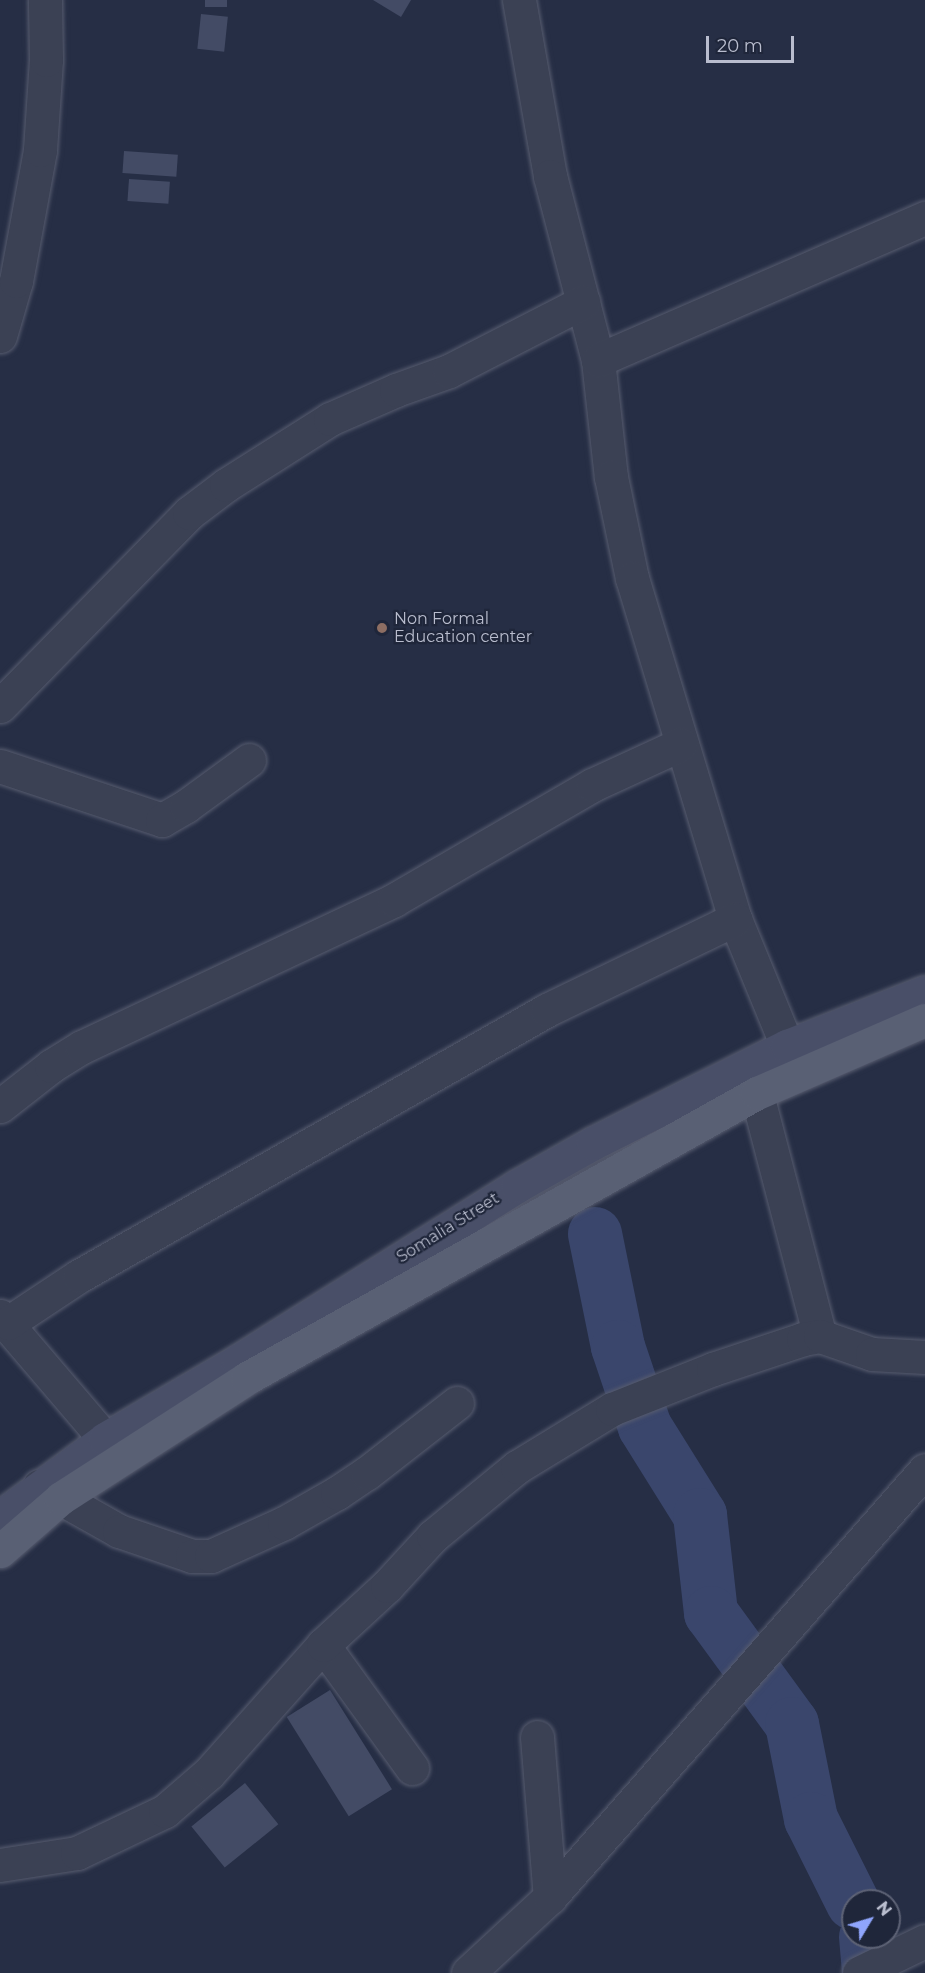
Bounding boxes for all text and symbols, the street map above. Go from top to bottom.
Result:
scale bar [709,24,798,62]
text: 20 m [717,35,763,57]
place label: Non Formal Education center [394,609,532,647]
marker: Non Formal Education center [375,621,389,635]
street label: Somalia Street [393,1189,503,1267]
north arrow [841,1889,901,1949]
text: N [873,1898,895,1920]

